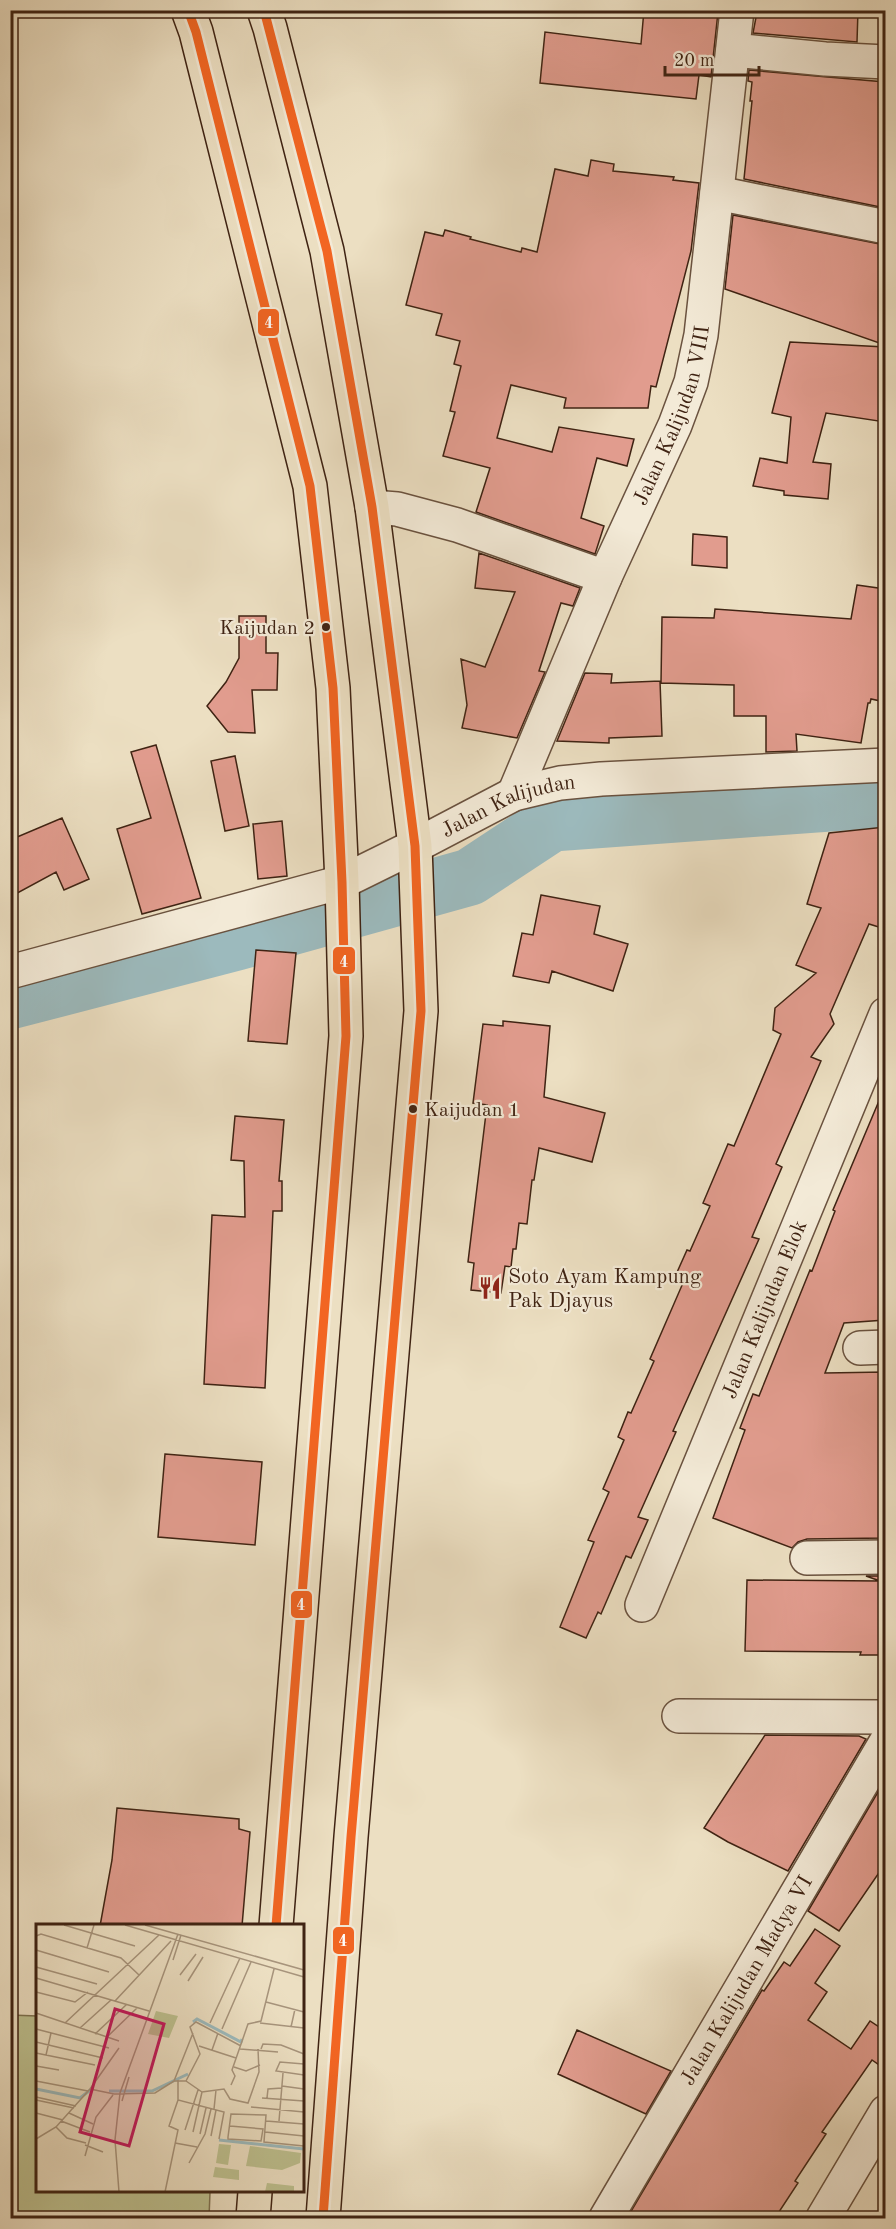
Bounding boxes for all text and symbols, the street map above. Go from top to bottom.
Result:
scale bar [665,39,760,77]
text: 20 m [674,52,714,70]
line badge: 4 [257,308,280,337]
text: 4 [264,316,274,332]
street label: Jalan Kalijudan VIII [631,325,714,509]
place label: Kaijudan 2 [219,619,315,639]
marker: Kaijudan 2 [320,621,332,633]
street label: Jalan Kalijudan [438,773,576,842]
line badge: 4 [332,946,356,975]
text: 4 [339,955,349,971]
place label: Kaijudan 1 [424,1101,520,1121]
marker: Kaijudan 1 [407,1103,419,1115]
street label: Jalan Kalijudan Elok [719,1218,812,1402]
place label: Soto Ayam Kampung Pak Djayus [508,1267,702,1312]
restaurant icon: Soto Ayam Kampung Pak Djayus [477,1275,503,1301]
line badge: 4 [290,1590,313,1619]
text: 4 [296,1598,306,1614]
street label: Jalan Kalijudan Madya VI [678,1872,817,2089]
inset map [36,1924,304,2193]
line badge: 4 [332,1926,355,1955]
text: 4 [338,1934,348,1950]

